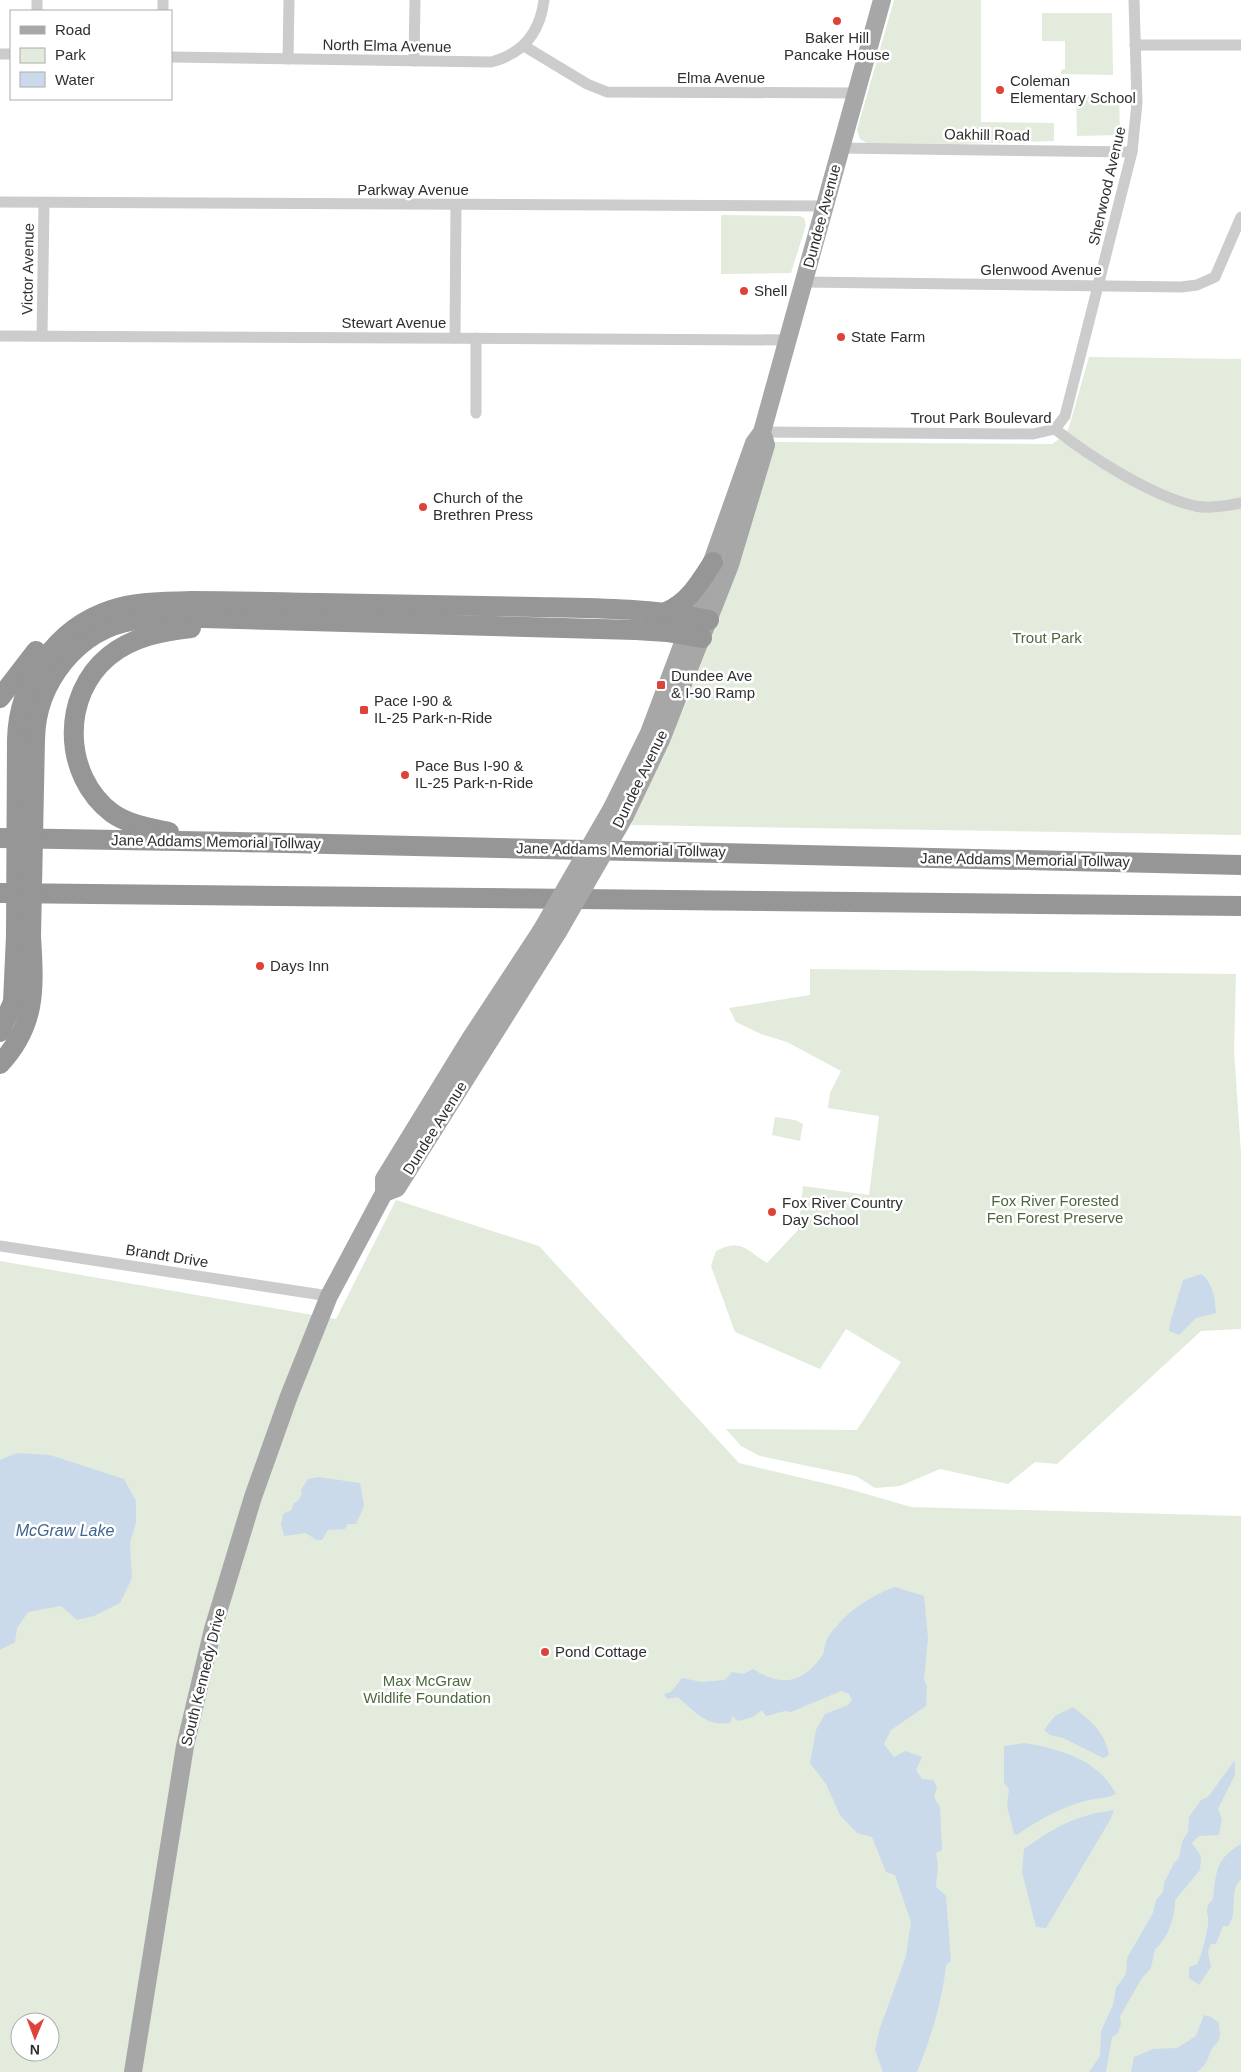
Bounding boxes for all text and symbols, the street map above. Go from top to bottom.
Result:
legend [10,10,172,100]
marker: Baker Hill Pancake House [831,15,843,27]
text: Road [55,21,91,38]
place label: Baker Hill Pancake House [784,29,890,63]
street label: North Elma Avenue [322,36,452,55]
text: Park [55,46,86,63]
street label: Elma Avenue [677,69,765,86]
text: Water [55,71,94,88]
place label: Coleman Elementary School [1010,72,1136,106]
marker: Coleman Elementary School [994,84,1006,96]
street label: Oakhill Road [944,125,1030,144]
street label: Sherwood Avenue [1085,125,1128,247]
street label: Dundee Avenue [800,162,844,270]
street label: Parkway Avenue [357,181,469,198]
street label: Victor Avenue [18,223,37,315]
street label: Glenwood Avenue [980,261,1102,278]
place label: Shell [754,282,787,299]
marker: Shell [738,285,750,297]
street label: Stewart Avenue [342,314,446,331]
place label: State Farm [851,328,925,345]
marker: State Farm [835,331,847,343]
street label: Trout Park Boulevard [910,409,1052,426]
place label: Church of the Brethren Press [433,489,533,523]
marker: Church of the Brethren Press [417,501,429,513]
park label: Trout Park [1012,629,1082,646]
place label: Dundee Ave & I-90 Ramp [671,667,755,701]
marker: Dundee Ave & I-90 Ramp [655,679,667,691]
place label: Pace I-90 & IL-25 Park-n-Ride [374,692,492,726]
marker: Pace I-90 & IL-25 Park-n-Ride [358,704,370,716]
street label: Dundee Avenue [609,727,671,830]
place label: Pace Bus I-90 & IL-25 Park-n-Ride [415,757,533,791]
marker: Pace Bus I-90 & IL-25 Park-n-Ride [399,769,411,781]
street label: Jane Addams Memorial Tollway [111,831,322,852]
street label: Jane Addams Memorial Tollway [516,839,727,860]
street label: Jane Addams Memorial Tollway [920,849,1131,870]
place label: Days Inn [270,957,329,974]
marker: Days Inn [254,960,266,972]
street label: Dundee Avenue [399,1078,470,1177]
park label: Fox River Forested Fen Forest Preserve [987,1192,1123,1226]
place label: Fox River Country Day School [782,1194,903,1228]
marker: Fox River Country Day School [766,1206,778,1218]
street label: Brandt Drive [125,1241,210,1270]
water label: McGraw Lake [16,1522,114,1539]
street label: South Kennedy Drive [177,1606,228,1748]
place label: Pond Cottage [555,1643,647,1660]
marker: Pond Cottage [539,1646,551,1658]
park label: Max McGraw Wildlife Foundation [363,1672,491,1706]
north arrow [10,2012,60,2062]
text: N [30,2042,40,2058]

